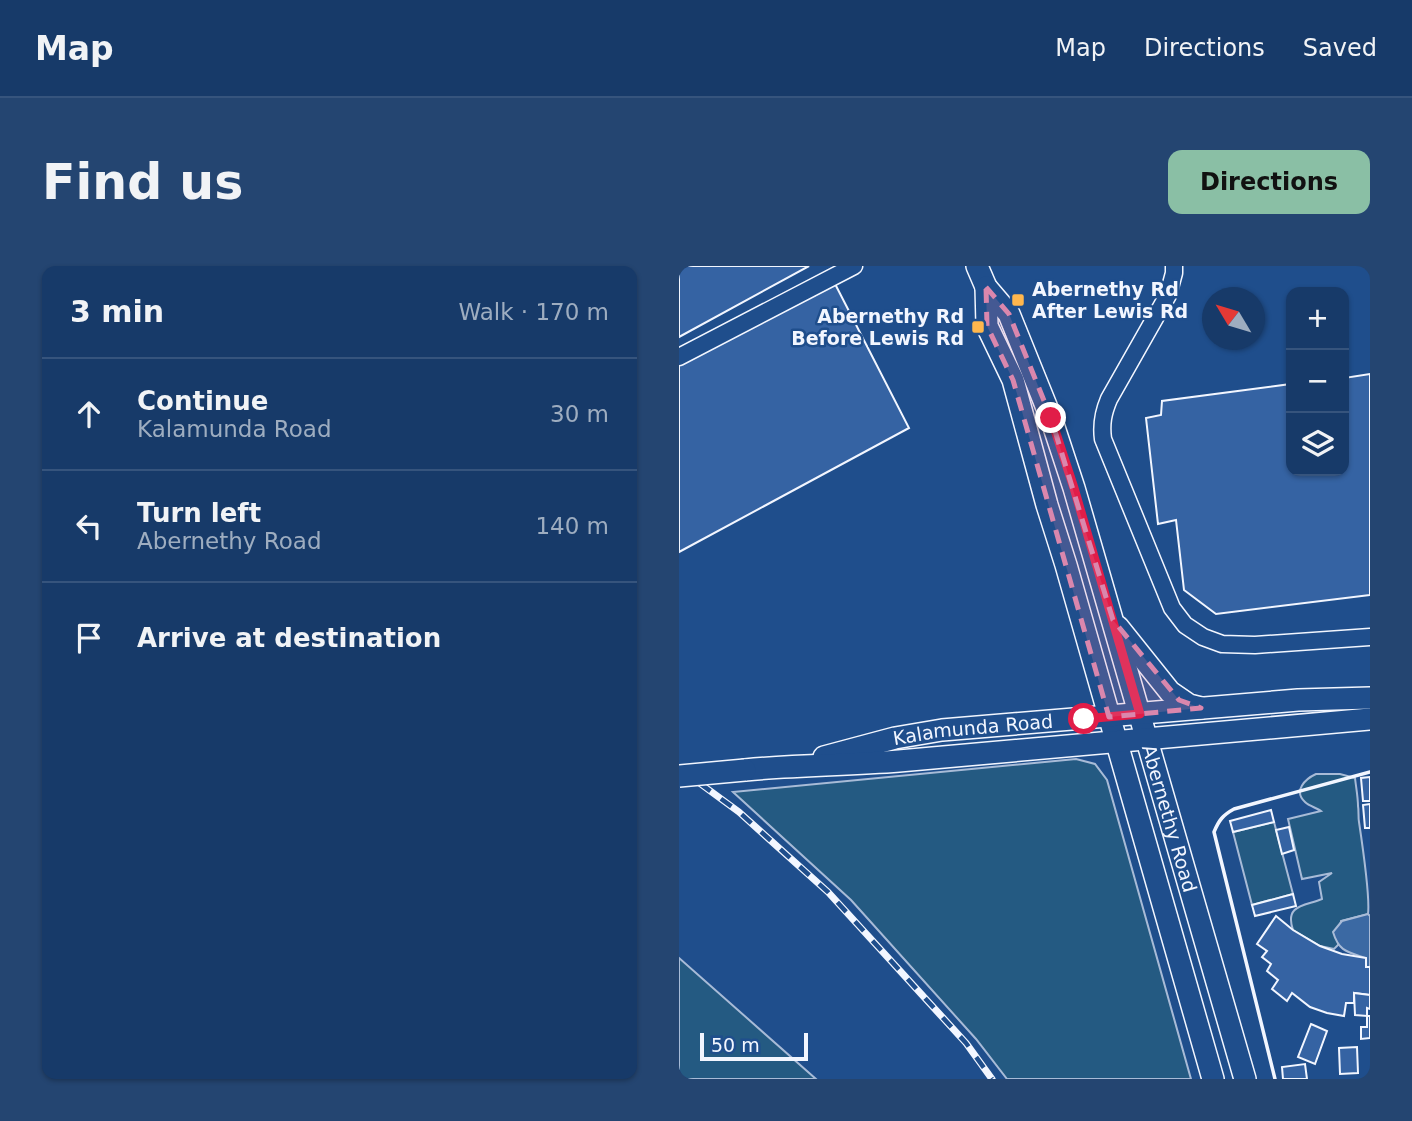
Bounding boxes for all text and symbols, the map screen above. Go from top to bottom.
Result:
text: Map [35,29,114,68]
text: Map [1055,34,1106,62]
text: Directions [1144,34,1265,62]
text: Saved [1303,34,1377,62]
button: Directions [1168,150,1370,214]
text: Find us [42,154,243,211]
place label: Abernethy Rd After Lewis Rd [1032,278,1188,322]
north arrow [1202,287,1265,350]
map controls [1286,287,1349,476]
button: + [1286,287,1349,350]
marker: Abernethy Rd After Lewis Rd [1010,292,1026,308]
text: 3 min [70,294,164,329]
text: Walk · 170 m [458,299,609,325]
place label: Abernethy Rd Before Lewis Rd [791,305,964,349]
marker: Abernethy Rd Before Lewis Rd [970,319,986,335]
button: − [1286,350,1349,413]
text: Continue [137,386,268,416]
icon: ahead [70,395,108,433]
text: 30 m [550,401,609,427]
route end [1035,402,1066,433]
button: layers [1286,413,1349,476]
text: Kalamunda Road [137,416,332,442]
text: Turn left [137,498,261,528]
icon: left [70,507,108,545]
text: 140 m [535,513,609,539]
text: Abernethy Road [137,528,322,554]
icon: arrive [70,619,108,657]
text: Arrive at destination [137,623,441,653]
route start [1068,703,1099,734]
street label: Kalamunda Road [891,710,1054,749]
street label: Abernethy Road [1138,742,1201,895]
scale bar [700,1030,809,1062]
text: 50 m [711,1034,760,1056]

